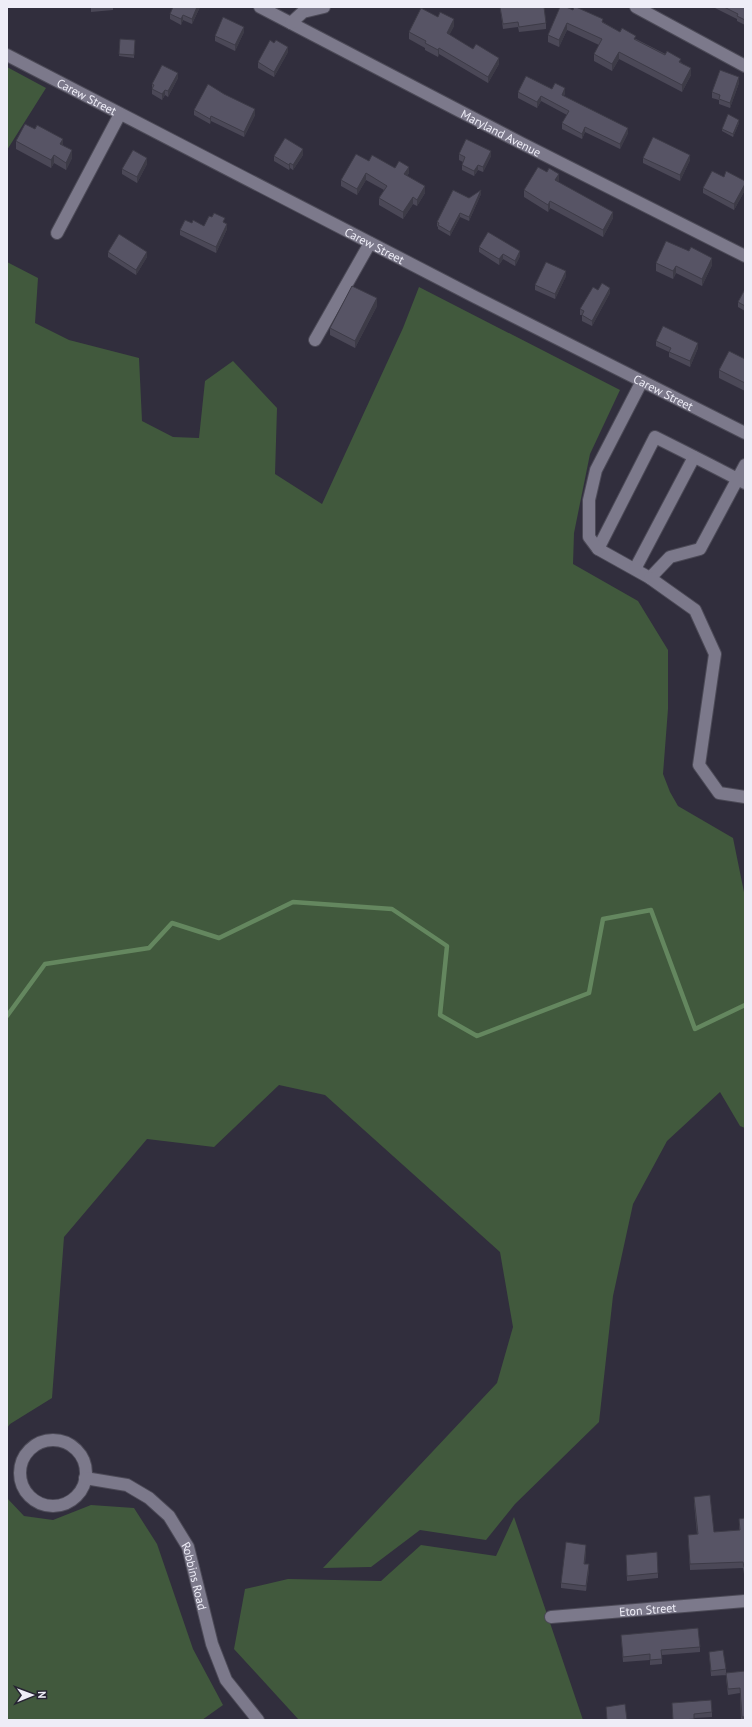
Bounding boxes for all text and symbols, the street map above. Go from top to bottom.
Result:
street label: Carew Street [55,75,119,118]
street label: Maryland Avenue [459,106,544,159]
street label: Carew Street [342,224,407,267]
street label: Carew Street [631,371,696,413]
street label: Robbins Road [179,1539,211,1611]
street label: Eton Street [618,1599,677,1619]
north arrow [12,1675,52,1715]
text: N [35,1691,49,1699]

